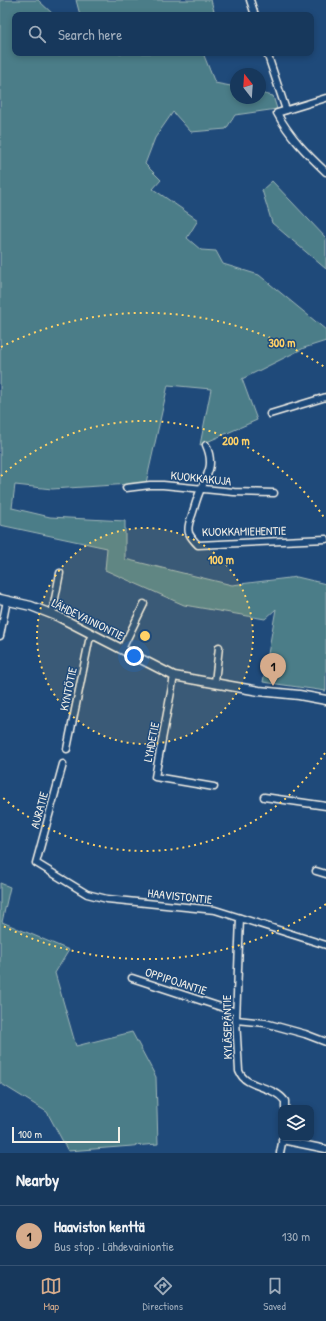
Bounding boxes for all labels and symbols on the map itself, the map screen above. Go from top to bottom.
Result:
north arrow [230,68,266,104]
text: 300 m [268,334,296,351]
text: 200 m [222,432,250,449]
street label: KUOKKAKUJA [170,466,232,490]
street label: KUOKKAMIEHENTIE [202,522,287,540]
text: 100 m [208,551,234,568]
street label: LÄHDEVAINIONTIE [49,594,128,644]
centre of rings [138,629,152,643]
your location [124,646,144,666]
pin: 1 [260,653,286,686]
street label: KYNTÖTIE [55,665,81,712]
street label: LYHDETIE [139,720,163,763]
street label: AURATIE [26,789,52,830]
street label: HAAVISTONTIE [147,884,214,908]
street label: OPPIPOJANTIE [143,963,210,999]
street label: KYLÄSEPÄNTIE [218,994,236,1059]
scale bar [12,1125,120,1144]

